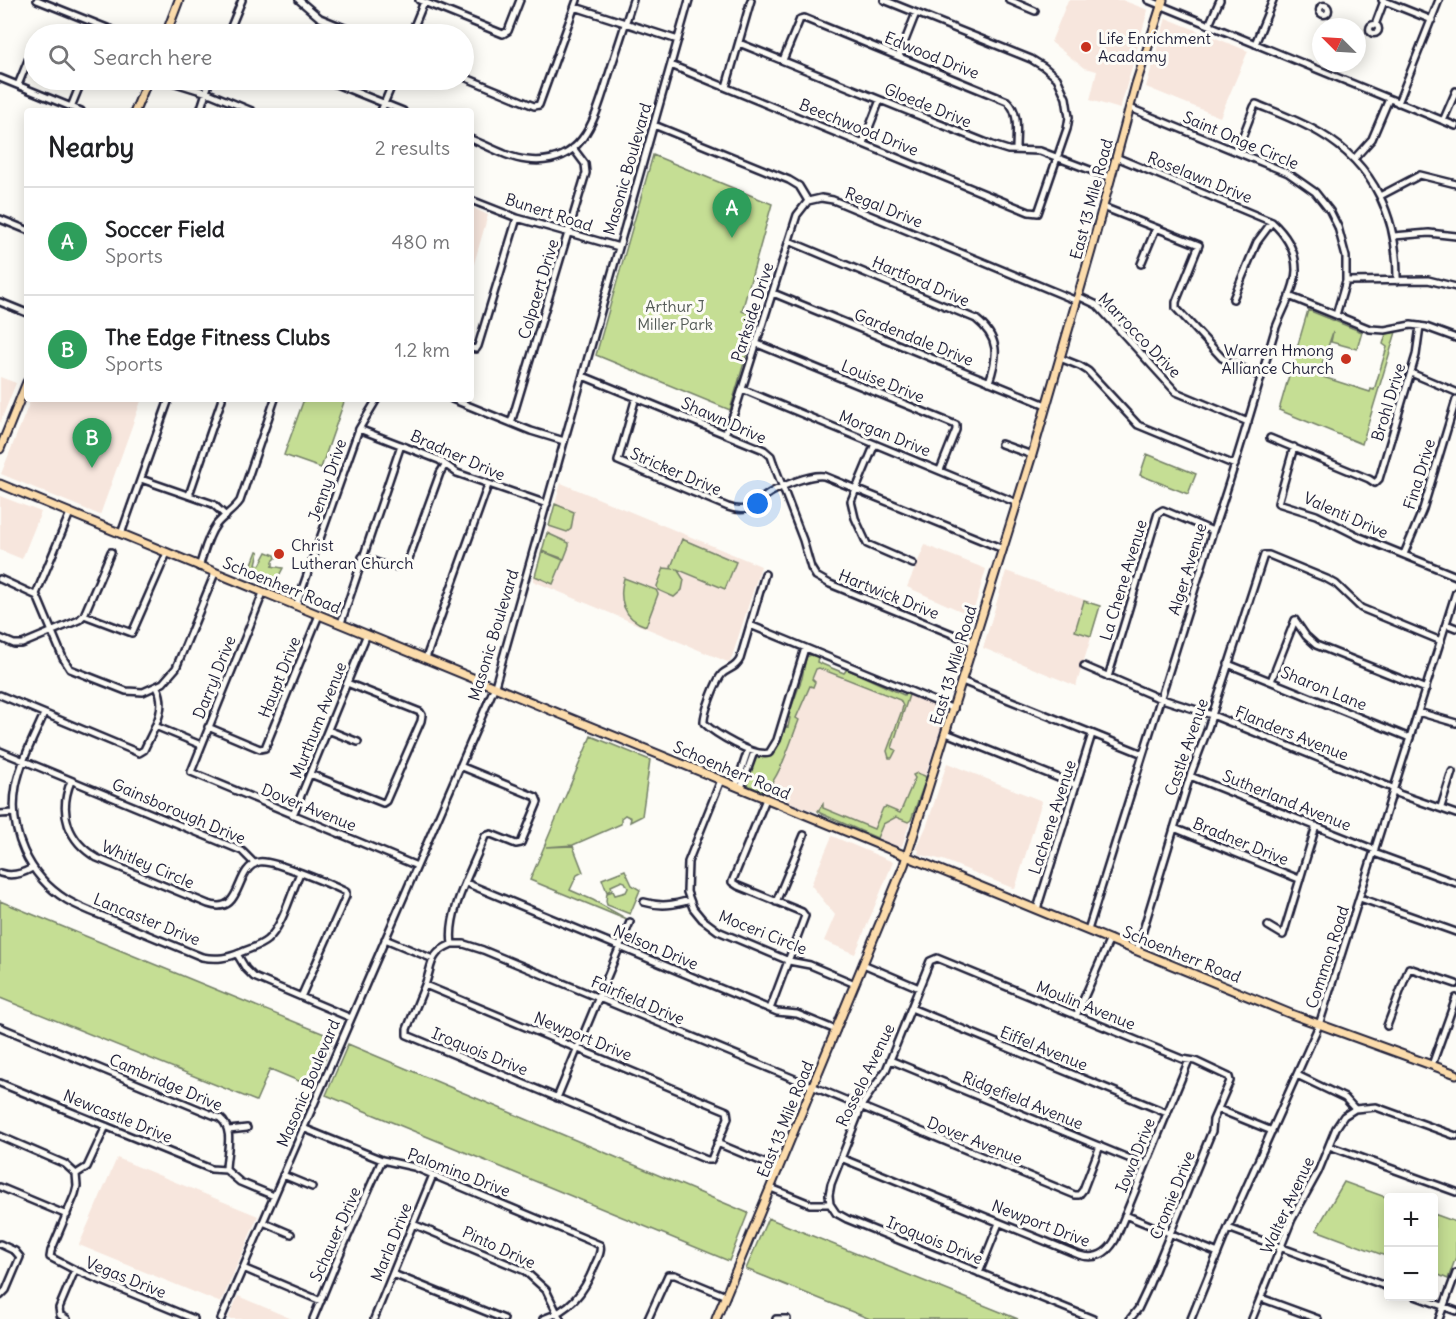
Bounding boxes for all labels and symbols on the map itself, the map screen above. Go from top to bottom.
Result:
north arrow [1312,18,1366,72]
street label: Edwood Drive [882,27,982,83]
place label: Life Enrichment Acadamy [1098,28,1211,66]
marker: Life Enrichment Acadamy [1079,40,1093,54]
street label: Gloede Drive [881,78,975,132]
street label: Beechwood Drive [797,94,921,160]
street label: Masonic Boulevard [599,101,655,237]
street label: Saint Onge Circle [1180,107,1302,173]
street label: East 13 Mile Road [1065,136,1117,262]
street label: Roselawn Drive [1145,147,1255,207]
street label: Regal Drive [842,182,926,232]
street label: Bunert Road [503,188,595,236]
pin: A [712,188,752,238]
street label: Colpaert Drive [513,237,563,341]
street label: Hartford Drive [869,251,973,311]
street label: Parkside Drive [726,260,778,364]
street label: Marrocco Drive [1094,288,1186,382]
park label: Arthur J Miller Park [637,296,713,334]
street label: Gardendale Drive [852,304,976,370]
place label: Warren Hmong Alliance Church [1222,340,1334,378]
marker: Warren Hmong Alliance Church [1339,352,1353,366]
street label: Louise Drive [838,355,928,407]
street label: Brohl Drive [1367,361,1409,443]
street label: Shawn Drive [678,392,770,448]
street label: Morgan Drive [836,406,934,460]
pin: B [72,418,112,468]
street label: Bradner Drive [408,425,508,485]
street label: Jenny Drive [304,436,350,524]
street label: Fina Drive [1399,436,1439,512]
street label: Stricker Drive [627,443,725,499]
street label: Valenti Drive [1301,487,1391,543]
your location [743,489,772,518]
street label: La Chene Avenue [1095,517,1151,643]
street label: Alger Avenue [1163,520,1211,618]
place label: Christ Lutheran Church [291,535,413,573]
marker: Christ Lutheran Church [272,547,286,561]
street label: Schoenherr Road [220,552,344,618]
street label: Hartwick Drive [836,565,942,623]
street label: Masonic Boulevard [463,567,523,703]
street label: East 13 Mile Road [925,603,981,727]
street label: Darryl Drive [188,633,240,721]
street label: Haupt Drive [254,633,304,721]
street label: Murthum Avenue [285,659,351,781]
street label: Sharon Lane [1278,662,1370,714]
street label: Castle Avenue [1160,696,1212,798]
street label: Flanders Avenue [1233,701,1351,765]
street label: Schoenherr Road [670,736,794,804]
street label: Lachene Avenue [1024,757,1080,877]
street label: Sutherland Avenue [1220,765,1354,835]
street label: Gainsborough Drive [109,774,249,848]
street label: Dover Avenue [259,779,359,835]
street label: Bradner Drive [1190,813,1292,869]
street label: Whitley Circle [99,836,197,892]
street label: Lancaster Drive [91,888,203,950]
street label: Common Road [1301,903,1353,1011]
street label: Moceri Circle [716,905,810,959]
street label: Nelson Drive [611,920,701,974]
street label: Schoenherr Road [1120,921,1244,987]
street label: Fairfield Drive [588,971,688,1029]
street label: Moulin Avenue [1034,976,1138,1034]
street label: Newport Drive [531,1007,635,1065]
street label: Masonic Boulevard [272,1016,344,1150]
street label: Rosselo Avenue [831,1020,899,1130]
street label: Eiffel Avenue [997,1021,1091,1075]
street label: Iroquois Drive [429,1023,531,1079]
street label: Cambridge Drive [106,1049,226,1115]
street label: East 13 Mile Road [752,1058,818,1180]
street label: Ridgefield Avenue [960,1067,1086,1133]
street label: Newcastle Drive [61,1085,175,1147]
street label: Dover Avenue [925,1112,1025,1168]
street label: Iowa Drive [1111,1115,1159,1195]
street label: Palomino Drive [405,1143,513,1201]
street label: Cromie Drive [1145,1148,1199,1242]
street label: Walter Avenue [1256,1153,1318,1257]
street label: Schauer Drive [305,1184,365,1284]
street label: Newport Drive [989,1195,1093,1251]
street label: Marla Drive [366,1200,416,1284]
street label: Iroquois Drive [884,1212,986,1268]
street label: Pinto Drive [459,1221,539,1273]
street label: Vegas Drive [83,1252,169,1302]

